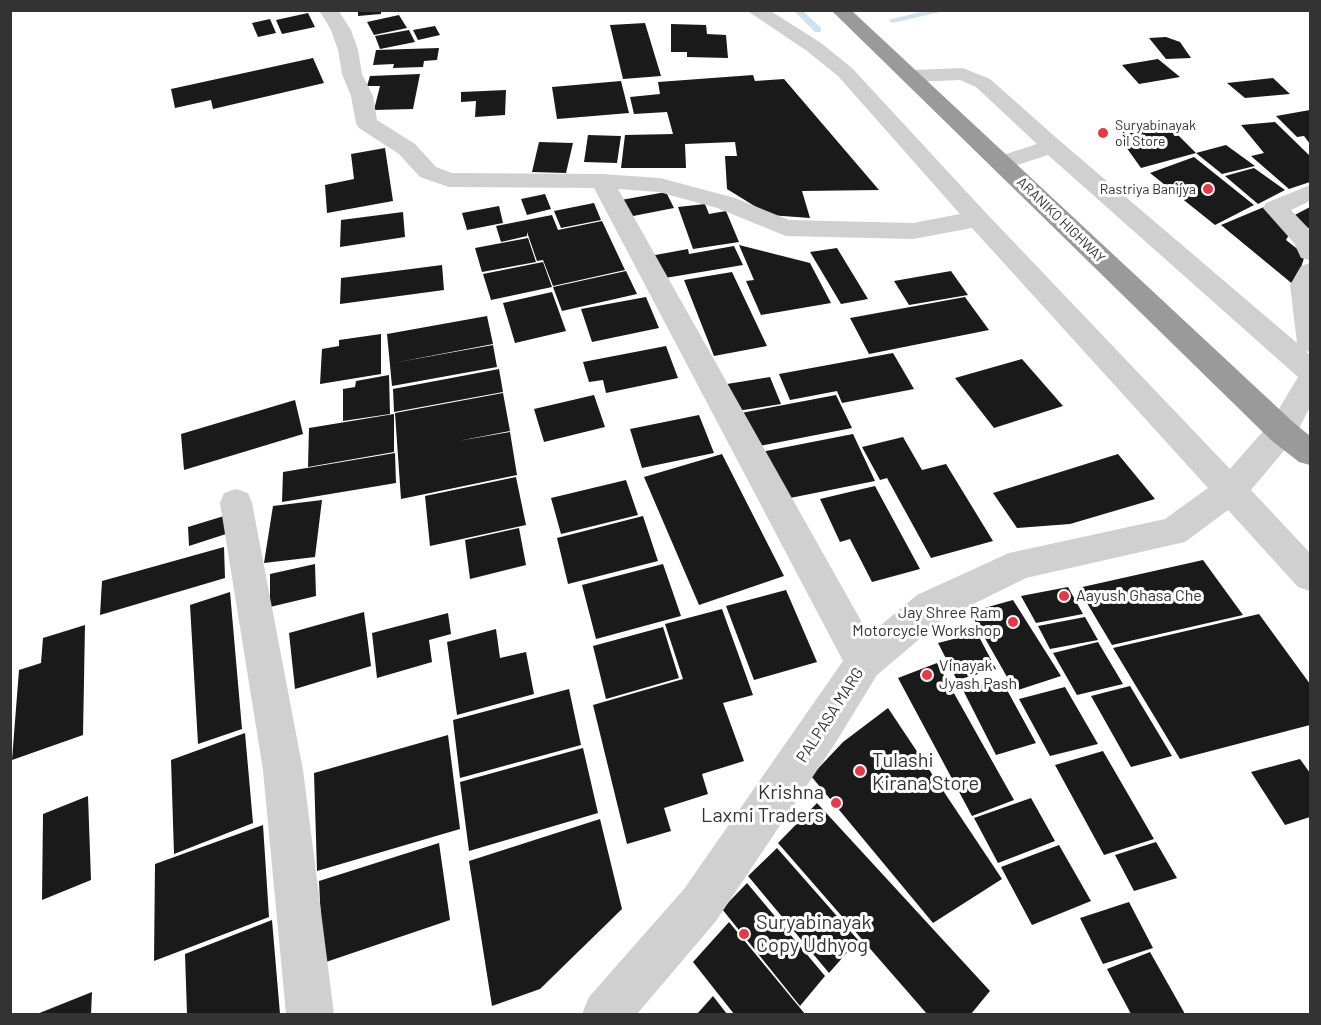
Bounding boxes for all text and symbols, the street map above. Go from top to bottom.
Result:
place label: Suryabinayak oil Store [1115,117,1196,150]
marker: Suryabinayak oil Store [1096,126,1110,140]
street label: ARANIKO HIGHWAY [1013,174,1109,266]
place label: Rastriya Banijya [1100,181,1196,197]
marker: Rastriya Banijya [1201,182,1215,196]
place label: Aayush Ghasa Che [1076,586,1202,606]
marker: Aayush Ghasa Che [1057,589,1071,603]
place label: Jay Shree Ram Motorcycle Workshop [852,603,1001,641]
marker: Jay Shree Ram Motorcycle Workshop [1006,615,1020,629]
place label: Vinayak Jyash Pash [939,656,1017,694]
street label: PALPASA MARG [792,664,868,766]
marker: Vinayak Jyash Pash [920,668,934,682]
place label: Tulashi Kirana Store [872,748,979,795]
marker: Tulashi Kirana Store [853,764,867,778]
place label: Krishna Laxmi Traders [701,780,824,827]
marker: Krishna Laxmi Traders [829,796,843,810]
place label: Suryabinayak Copy Udhyog [756,910,872,957]
marker: Suryabinayak Copy Udhyog [737,927,751,941]

